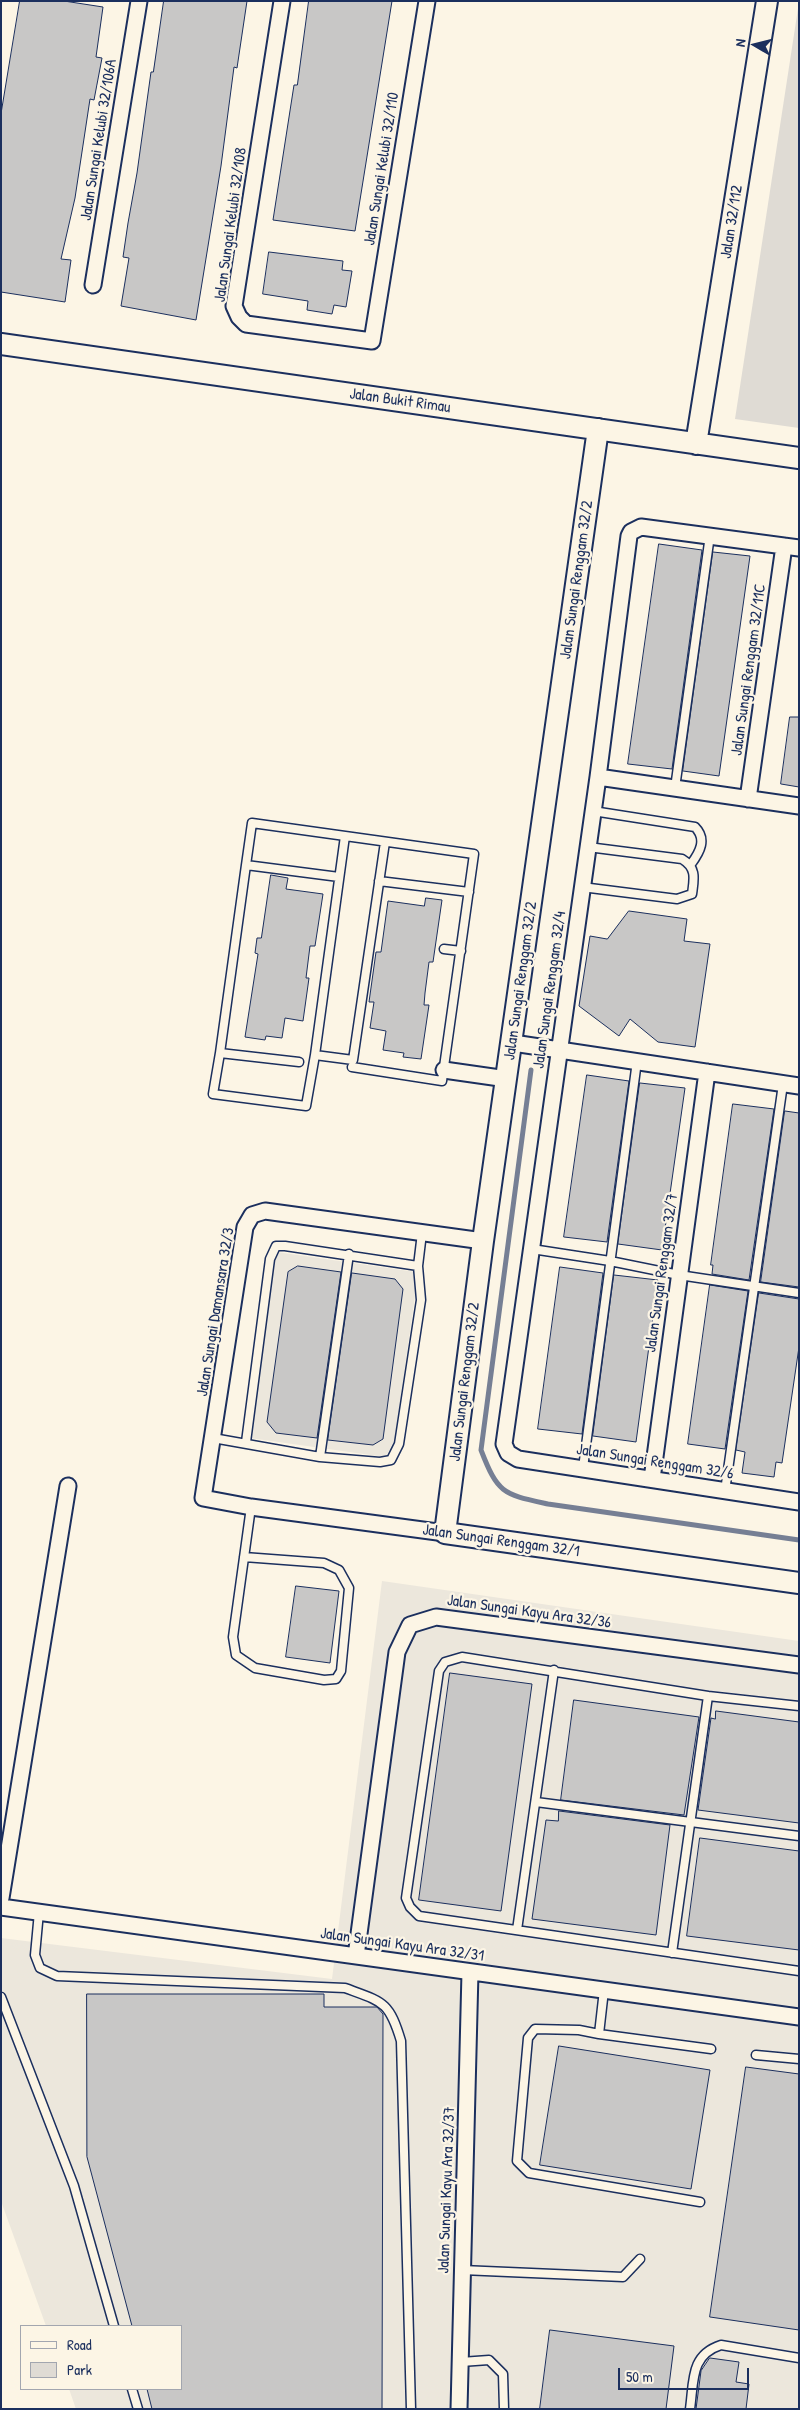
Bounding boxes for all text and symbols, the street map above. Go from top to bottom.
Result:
north arrow [730,20,780,70]
text: N [730,38,750,48]
street label: Jalan Sungai Kelubi 32/106A [77,58,121,222]
street label: Jalan Sungai Kelubi 32/110 [360,91,404,247]
street label: Jalan Sungai Kelubi 32/108 [211,147,251,303]
street label: Jalan 32/112 [717,184,747,260]
street label: Jalan Bukit Rimau [348,384,452,418]
street label: Jalan Sungai Renggam 32/2 [556,499,598,661]
street label: Jalan Sungai Renggam 32/11C [727,583,771,757]
street label: Jalan Sungai Renggam 32/2 [500,900,542,1062]
street label: Jalan Sungai Renggam 32/4 [529,910,571,1070]
street label: Jalan Sungai Renggam 32/7 [641,1192,683,1354]
street label: Jalan Sungai Damansara 32/3 [193,1226,239,1398]
street label: Jalan Sungai Renggam 32/2 [446,1301,484,1463]
street label: Jalan Sungai Renggam 32/6 [575,1440,735,1484]
street label: Jalan Sungai Renggam 32/1 [421,1520,581,1562]
street label: Jalan Sungai Kayu Ara 32/36 [446,1591,612,1633]
street label: Jalan Sungai Kayu Ara 32/31 [319,1924,485,1966]
street label: Jalan Sungai Kayu Ara 32/37 [434,2106,460,2274]
legend [20,2325,182,2390]
text: Road [67,2334,92,2355]
scale bar [620,2358,751,2390]
text: Park [67,2359,92,2380]
text: 50 m [626,2366,653,2387]

